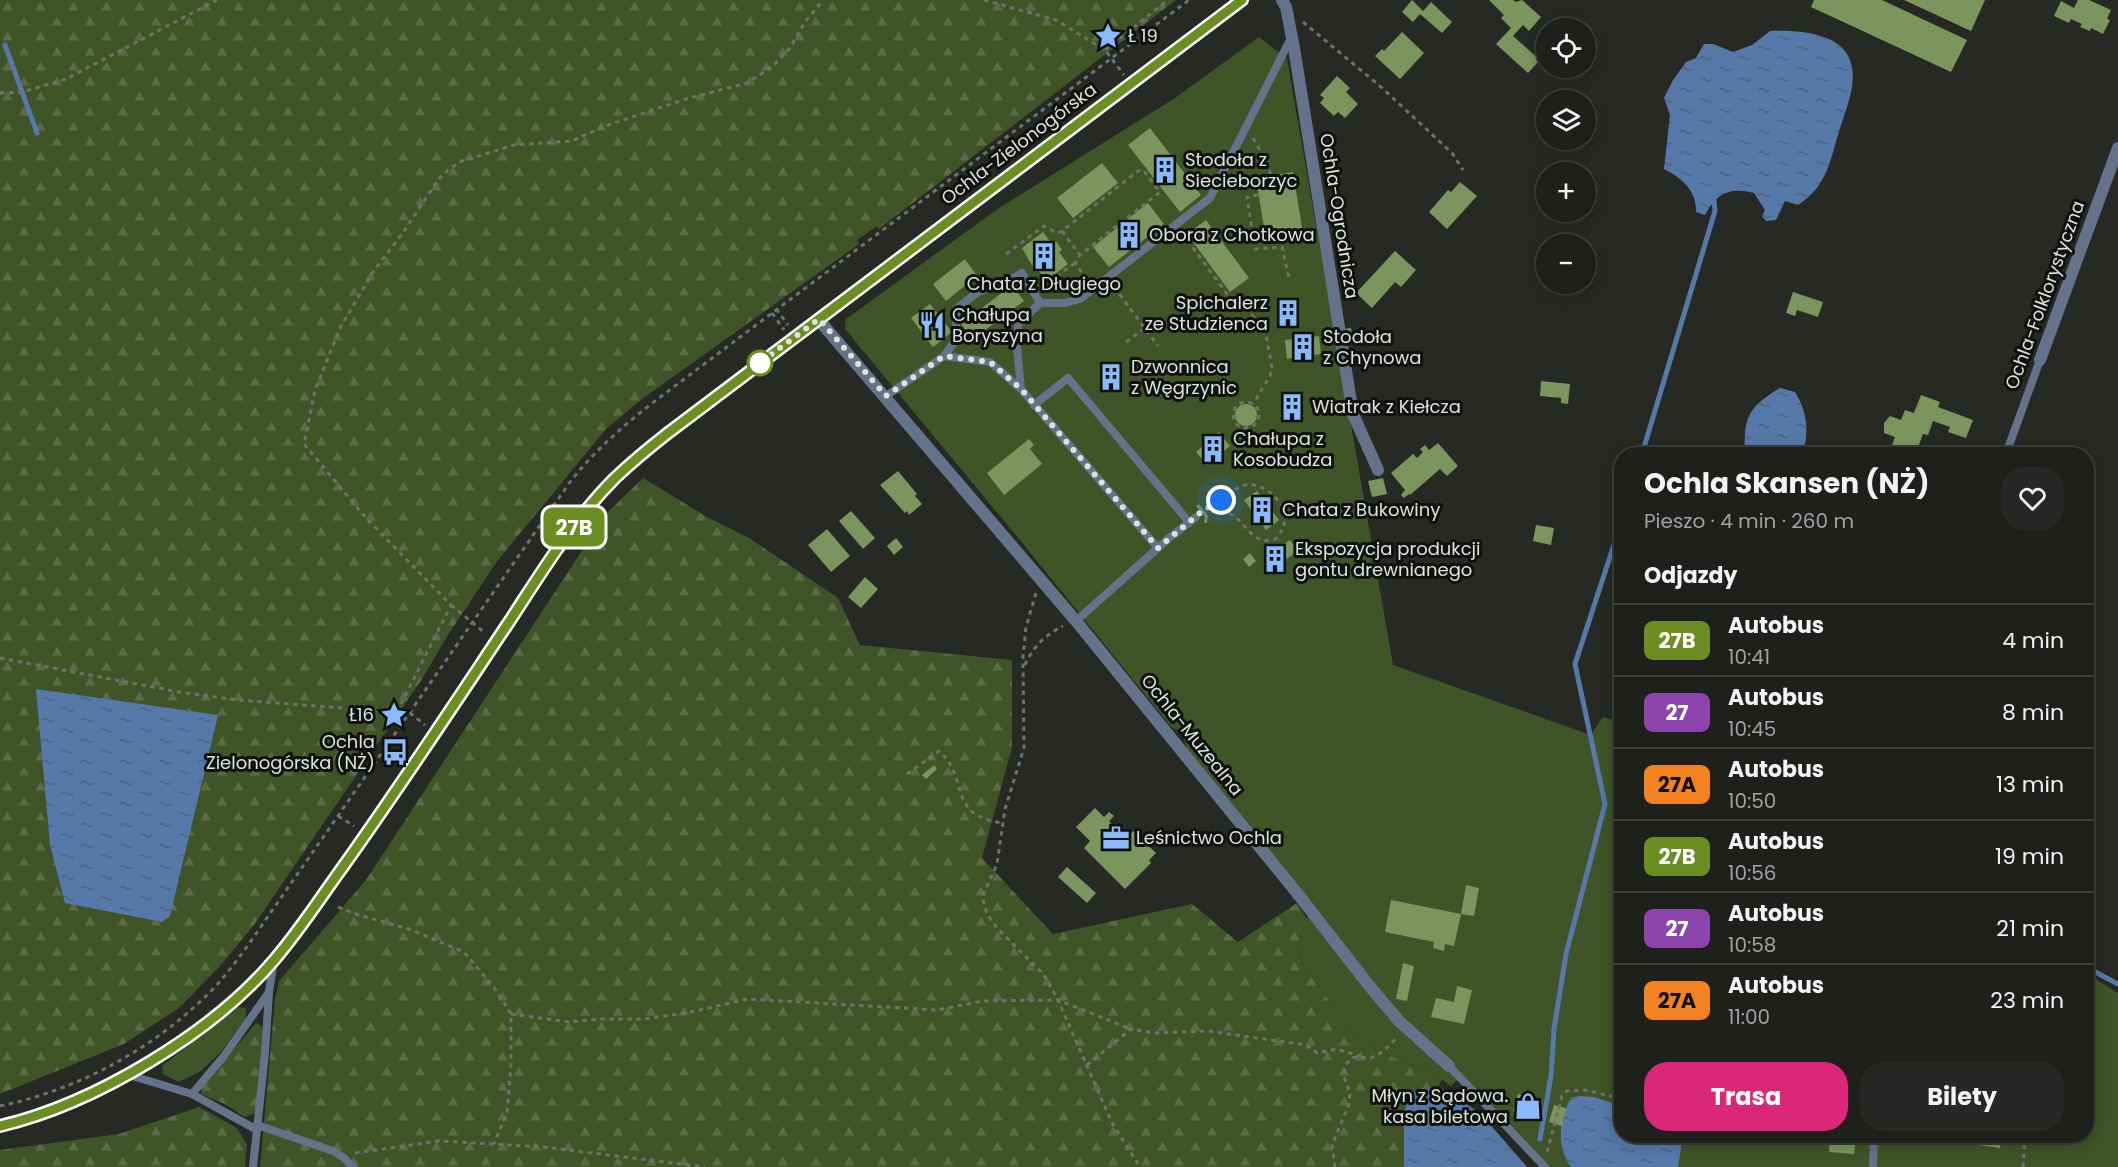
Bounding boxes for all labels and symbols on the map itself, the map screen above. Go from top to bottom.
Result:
place icon: Ł 19 [1093,21,1123,51]
place label: Ł 19 [1128,23,1158,48]
street label: Ochla-Zielonogórska [936,77,1102,210]
street label: Ochla-Ogrodnicza [1314,131,1365,300]
place label: Stodoła z Siecieborzyc [1185,147,1297,193]
building icon: Stodoła z Siecieborzyc [1150,155,1180,185]
street label: Ochla-Folklorystyczna [1999,197,2090,393]
building icon: Obora z Chotkowa [1114,220,1144,250]
place label: Obora z Chotkowa [1149,222,1315,247]
building icon: Chata z Długiego [1029,241,1059,271]
place label: Chata z Długiego [967,271,1121,296]
place label: Spichalerz ze Studzienca [1145,290,1268,336]
building icon: Spichalerz ze Studzienca [1273,298,1303,328]
place label: Chałupa Boryszyna [952,302,1043,348]
restaurant icon: Chałupa Boryszyna [917,310,947,340]
place label: Stodoła z Chynowa [1323,324,1422,370]
building icon: Stodoła z Chynowa [1288,332,1318,362]
unlabelled marker [747,350,773,376]
place label: Dzwonnica z Węgrzynic [1131,354,1237,400]
building icon: Dzwonnica z Węgrzynic [1096,362,1126,392]
building icon: Wiatrak z Kiełcza [1277,392,1307,422]
place label: Wiatrak z Kiełcza [1312,394,1461,419]
place label: Chałupa z Kosobudza [1233,426,1332,472]
building icon: Chałupa z Kosobudza [1198,434,1228,464]
your location [1206,485,1236,515]
building icon: Chata z Bukowiny [1247,495,1277,525]
place label: Chata z Bukowiny [1282,497,1440,522]
line badge: 27B [540,508,608,546]
place label: Ekspozycja produkcji gontu drewnianego [1295,536,1480,582]
building icon: Ekspozycja produkcji gontu drewnianego [1260,544,1290,574]
street label: Ochla-Muzealna [1136,669,1249,801]
place icon: Ł16 [379,700,409,730]
place label: Ł16 [349,702,374,727]
place label: Ochla Zielonogórska (NŻ) [206,729,375,775]
bus stop icon: Ochla Zielonogórska (NŻ) [380,737,410,767]
office icon: Leśnictwo Ochla [1101,823,1131,853]
place label: Leśnictwo Ochla [1136,825,1282,850]
place label: Młyn z Sądowa. kasa biletowa [1371,1083,1508,1129]
shop icon: Młyn z Sądowa. kasa biletowa [1513,1091,1543,1121]

